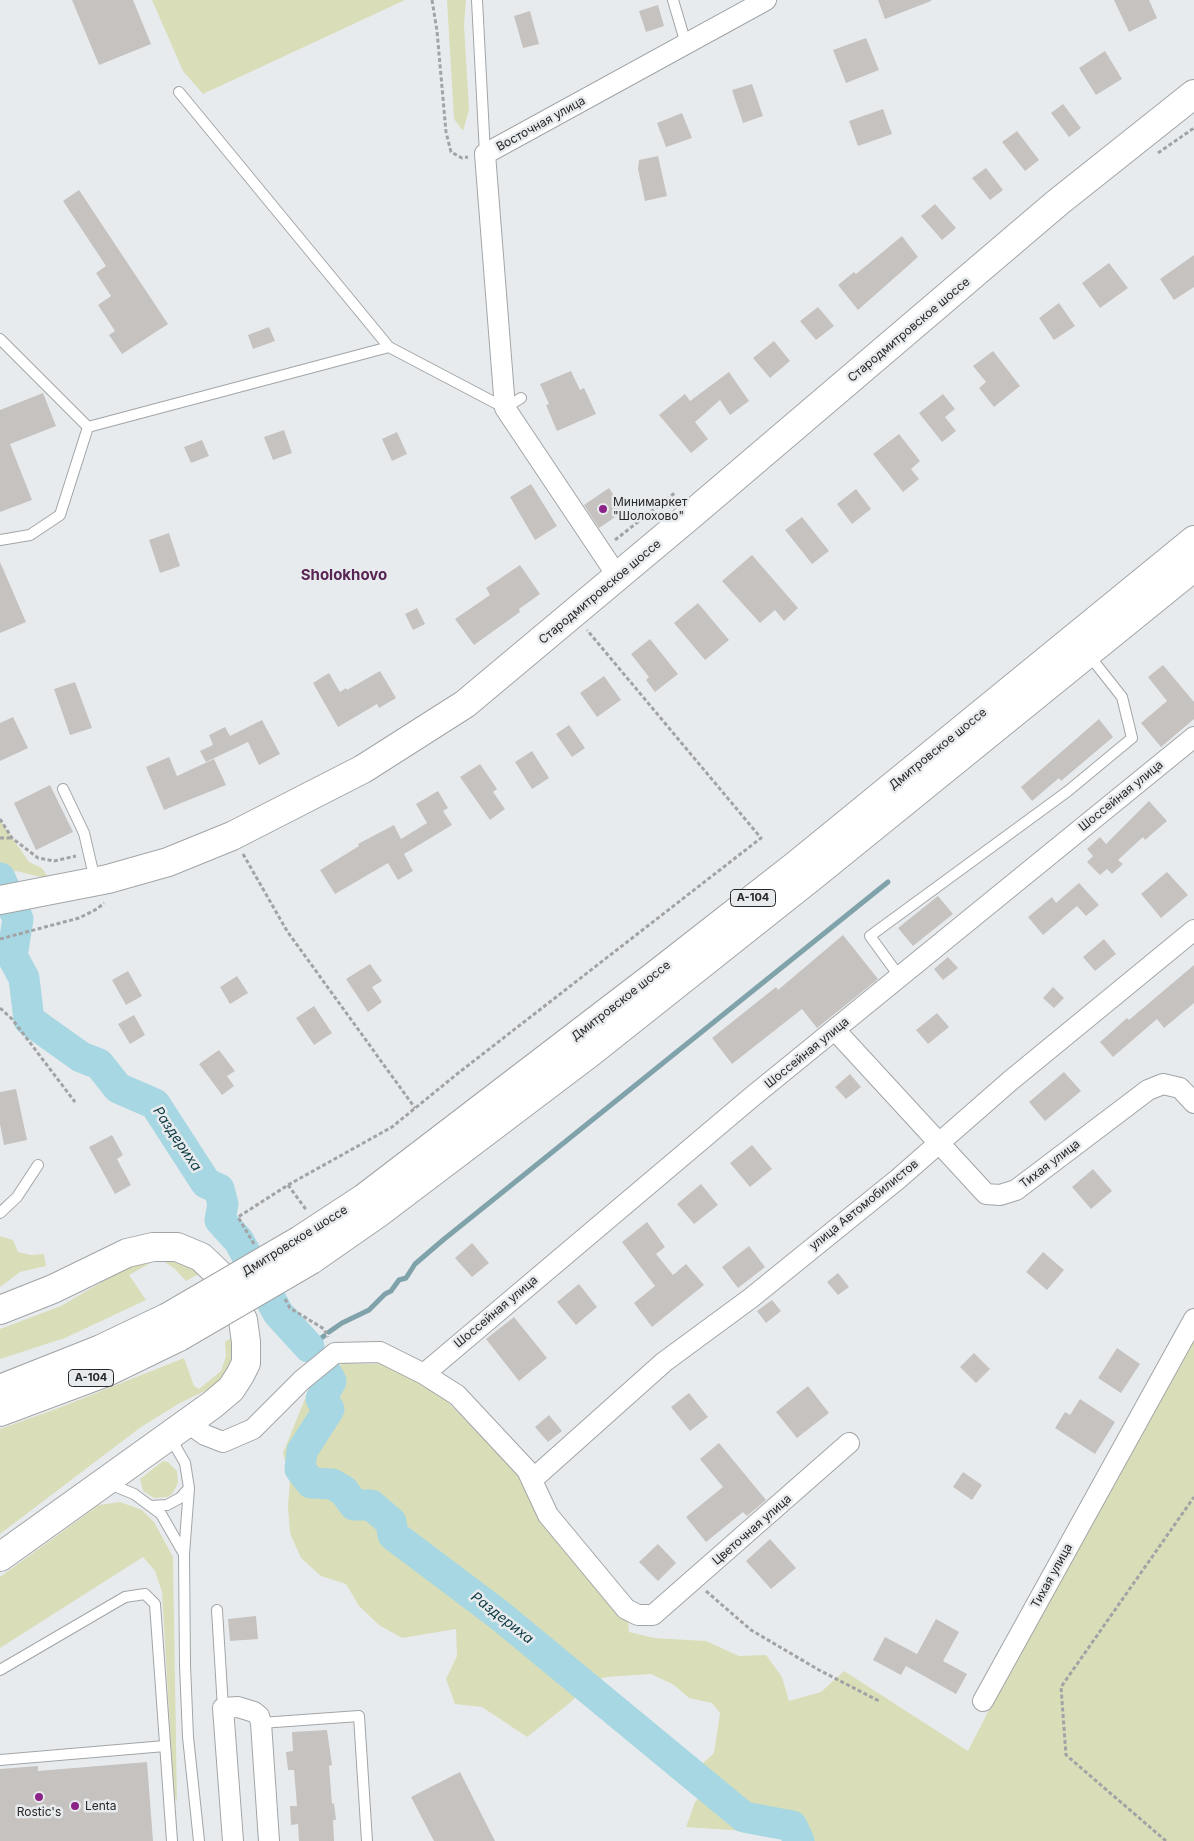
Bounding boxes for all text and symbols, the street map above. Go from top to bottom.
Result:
street label: Восточная улица [494,94,588,154]
street label: Стародмитровское шоссе [845,275,973,385]
place label: Минимаркет "Шолохово" [613,495,687,523]
marker: Минимаркет "Шолохово" [597,503,609,515]
street label: Стародмитровское шоссе [536,537,664,647]
district label: Sholokhovo [301,566,387,584]
street label: Дмитровское шоссе [886,705,990,793]
street label: Шоссейная улица [1076,758,1166,834]
road number: А-104 [730,890,776,906]
street label: Дмитровское шоссе [569,958,673,1044]
street label: Шоссейная улица [762,1015,852,1091]
water label: Раздериха [149,1103,205,1175]
street label: Тихая улица [1017,1137,1083,1191]
street label: улица Автомобилистов [807,1157,921,1253]
street label: Дмитровское шоссе [240,1203,350,1279]
street label: Шоссейная улица [451,1273,541,1351]
road number: А-104 [68,1370,114,1386]
street label: Цветочная улица [710,1492,794,1568]
street label: Тихая улица [1028,1541,1076,1611]
water label: Раздериха [468,1588,536,1648]
marker: Rostic's [33,1791,45,1803]
place label: Lenta [85,1799,117,1813]
marker: Lenta [69,1800,81,1812]
place label: Rostic's [17,1805,61,1819]

